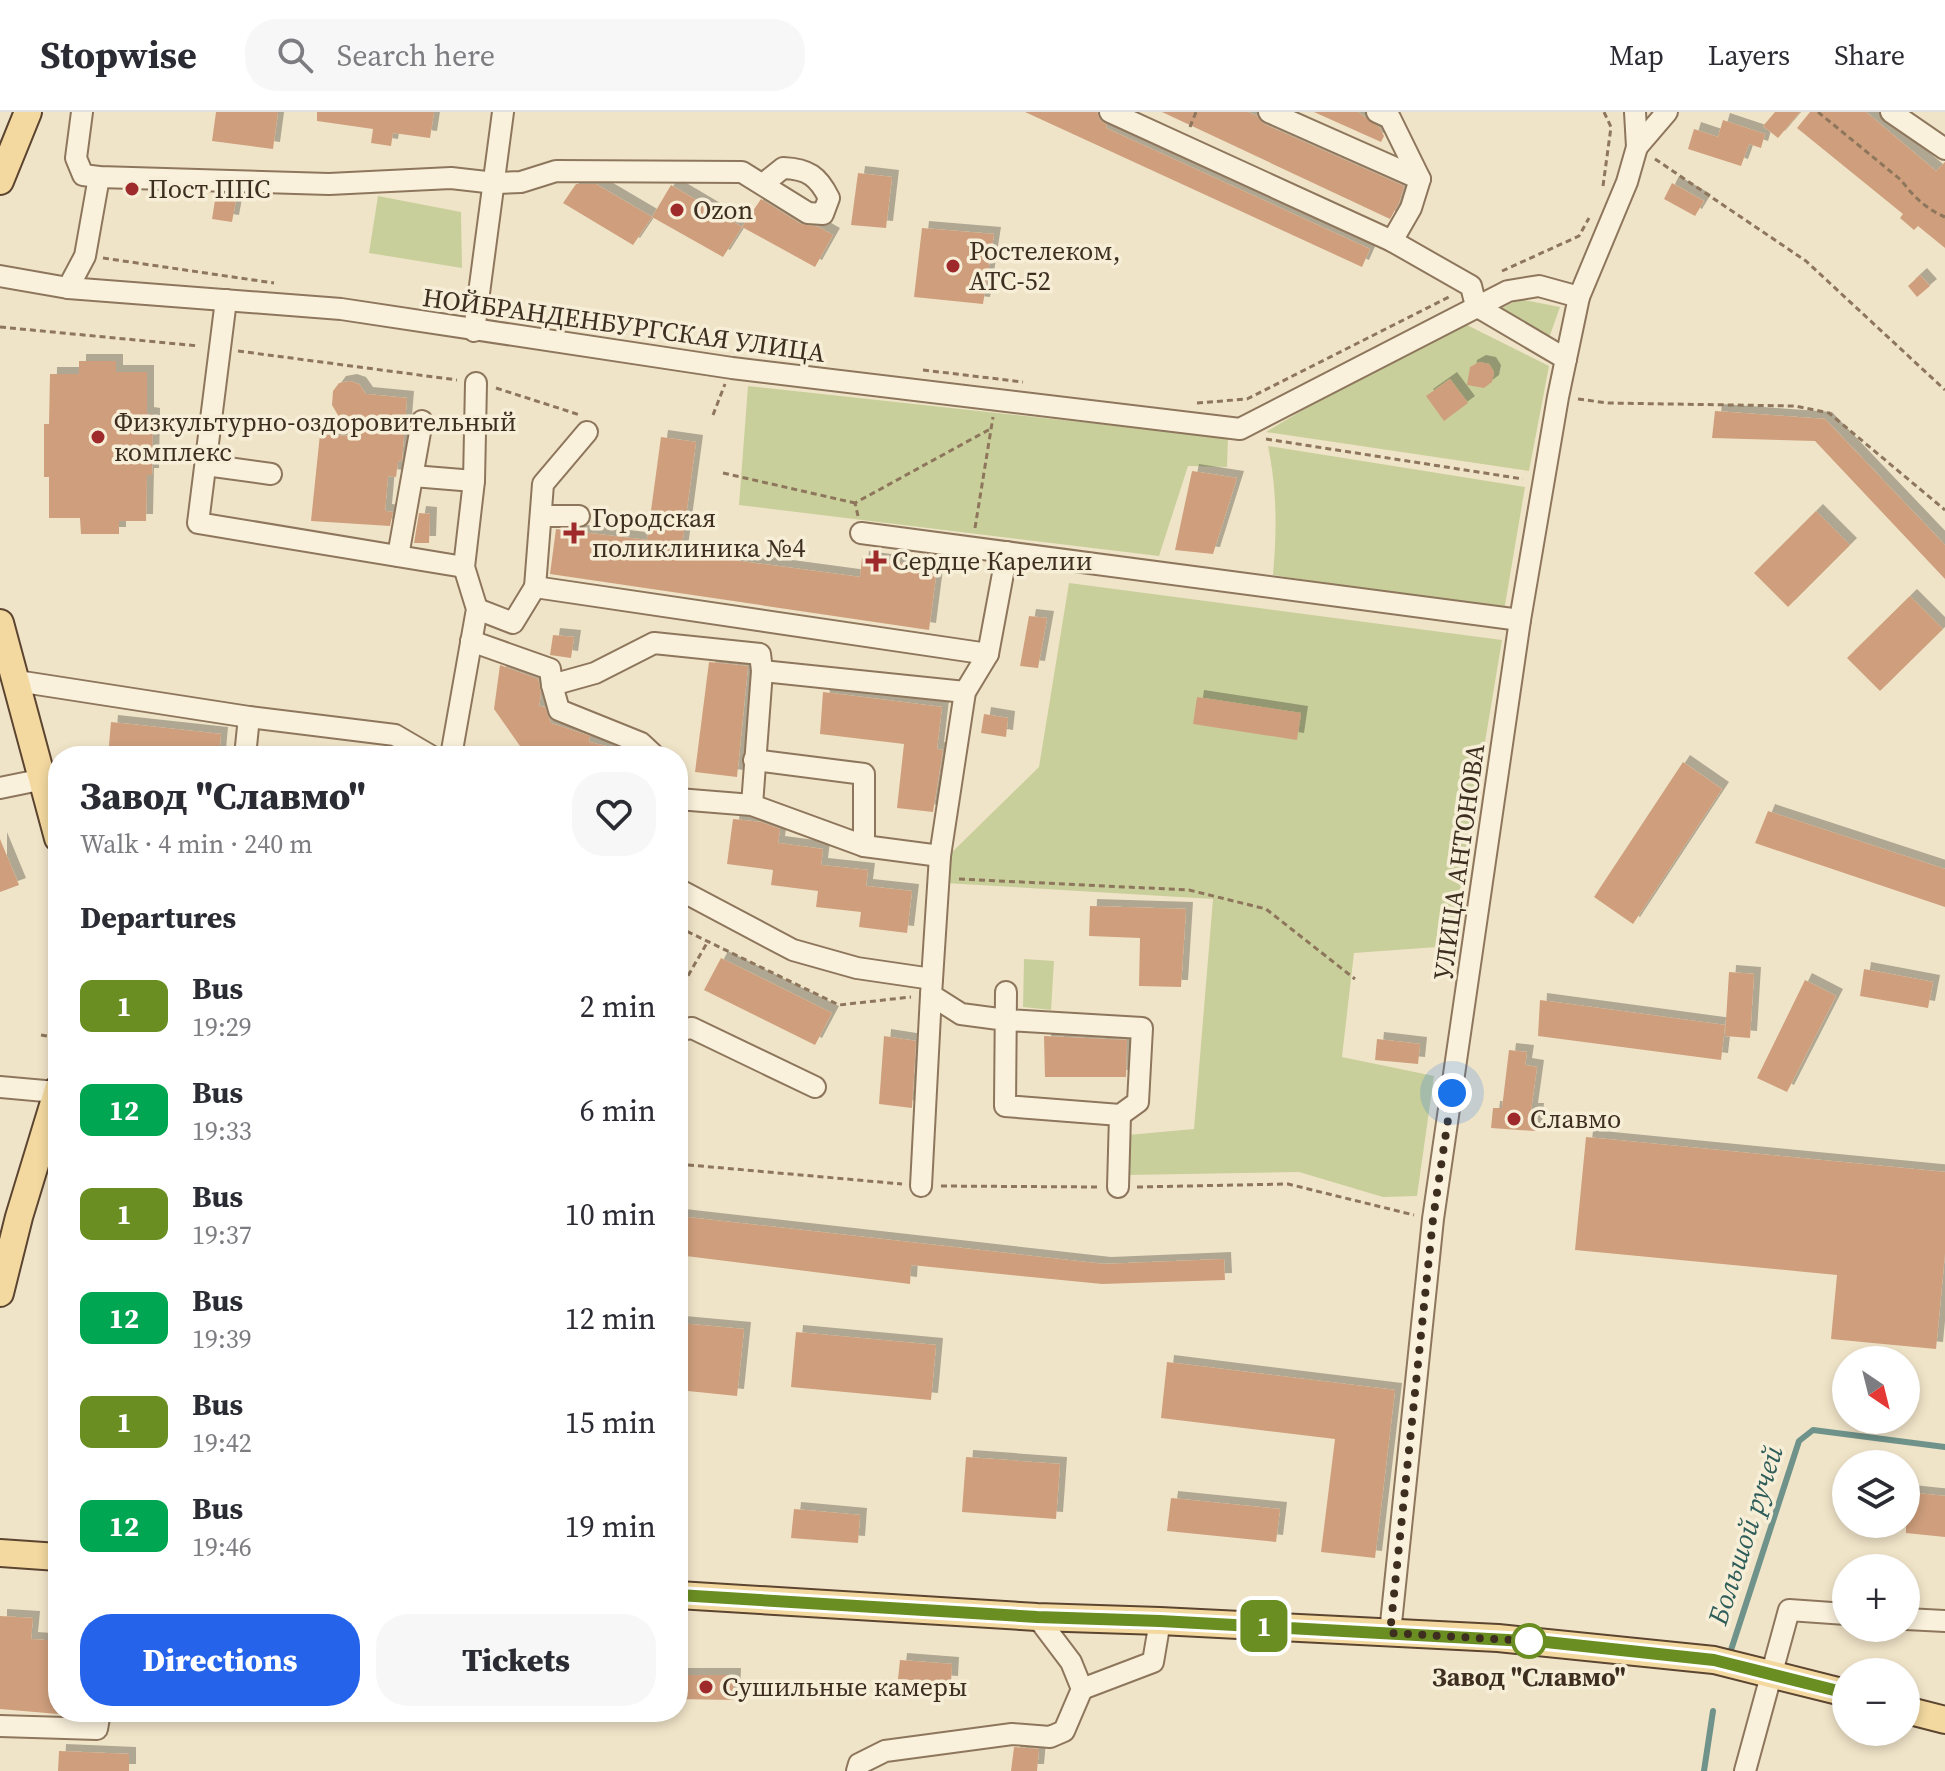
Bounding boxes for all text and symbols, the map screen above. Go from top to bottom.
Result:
search box [245,19,805,91]
text: Stopwise [40,29,197,81]
icon: search [273,33,317,77]
text: Search here [337,35,495,76]
text: Map [1609,36,1664,74]
text: Layers [1708,36,1790,74]
text: Share [1834,36,1905,74]
place label: Пост ППС [148,171,270,207]
marker: Пост ППС [123,180,141,198]
place label: Ozon [693,192,753,228]
marker: Ozon [668,201,686,219]
place label: Ростелеком, АТС-52 [969,233,1120,299]
marker: Ростелеком, АТС-52 [944,257,962,275]
street label: НОЙБРАНДЕНБУРГСКАЯ УЛИЦА [420,279,828,371]
place label: Физкультурно-оздоровительный комплекс [114,404,517,470]
marker: Физкультурно-оздоровительный комплекс [89,428,107,446]
place label: Городская поликлиника №4 [592,500,805,566]
marker: Городская поликлиника №4 [563,522,585,544]
place label: Сердце Карелии [892,543,1092,579]
marker: Сердце Карелии [867,552,885,570]
street label: УЛИЦА АНТОНОВА [1425,741,1493,983]
text: Завод "Славмо" [80,770,366,822]
button: heart [572,772,656,856]
text: Walk · 4 min · 240 m [80,826,313,862]
text: Departures [80,897,236,938]
text: Bus [192,968,243,1009]
text: 2 min [580,986,656,1027]
text: 1 [116,987,132,1025]
text: 19:29 [192,1009,252,1045]
text: Bus [192,1072,243,1113]
your location [1432,1073,1472,1113]
text: 6 min [580,1090,656,1131]
text: 12 [109,1091,139,1129]
place label: Славмо [1530,1101,1621,1137]
marker: Славмо [1505,1110,1523,1128]
text: 19:33 [192,1113,252,1149]
text: Bus [192,1176,243,1217]
text: 10 min [565,1194,656,1235]
text: 1 [116,1195,132,1233]
text: 19:37 [192,1217,252,1253]
text: Bus [192,1280,243,1321]
text: 12 min [565,1298,656,1339]
text: 12 [109,1299,139,1337]
text: 19:39 [192,1321,252,1357]
north arrow [1832,1346,1920,1434]
map controls [1832,1346,1920,1746]
text: Bus [192,1384,243,1425]
text: 15 min [565,1402,656,1443]
text: 1 [116,1403,132,1441]
text: 19:42 [192,1425,252,1461]
water label: Большой ручей [1698,1441,1792,1630]
button: layers [1832,1450,1920,1538]
text: Bus [192,1488,243,1529]
text: 19 min [565,1506,656,1547]
text: 12 [109,1507,139,1545]
text: 19:46 [192,1529,252,1565]
button: + [1832,1554,1920,1642]
line badge: 1 [1238,1600,1290,1652]
text: 1 [1256,1607,1272,1645]
button: Directions [80,1614,360,1706]
button: Tickets [376,1614,656,1706]
marker: Завод "Славмо" [1512,1624,1546,1658]
button: − [1832,1658,1920,1746]
place label: Завод "Славмо" [1432,1659,1626,1695]
place label: Сушильные камеры [722,1669,967,1705]
marker: Сушильные камеры [697,1678,715,1696]

